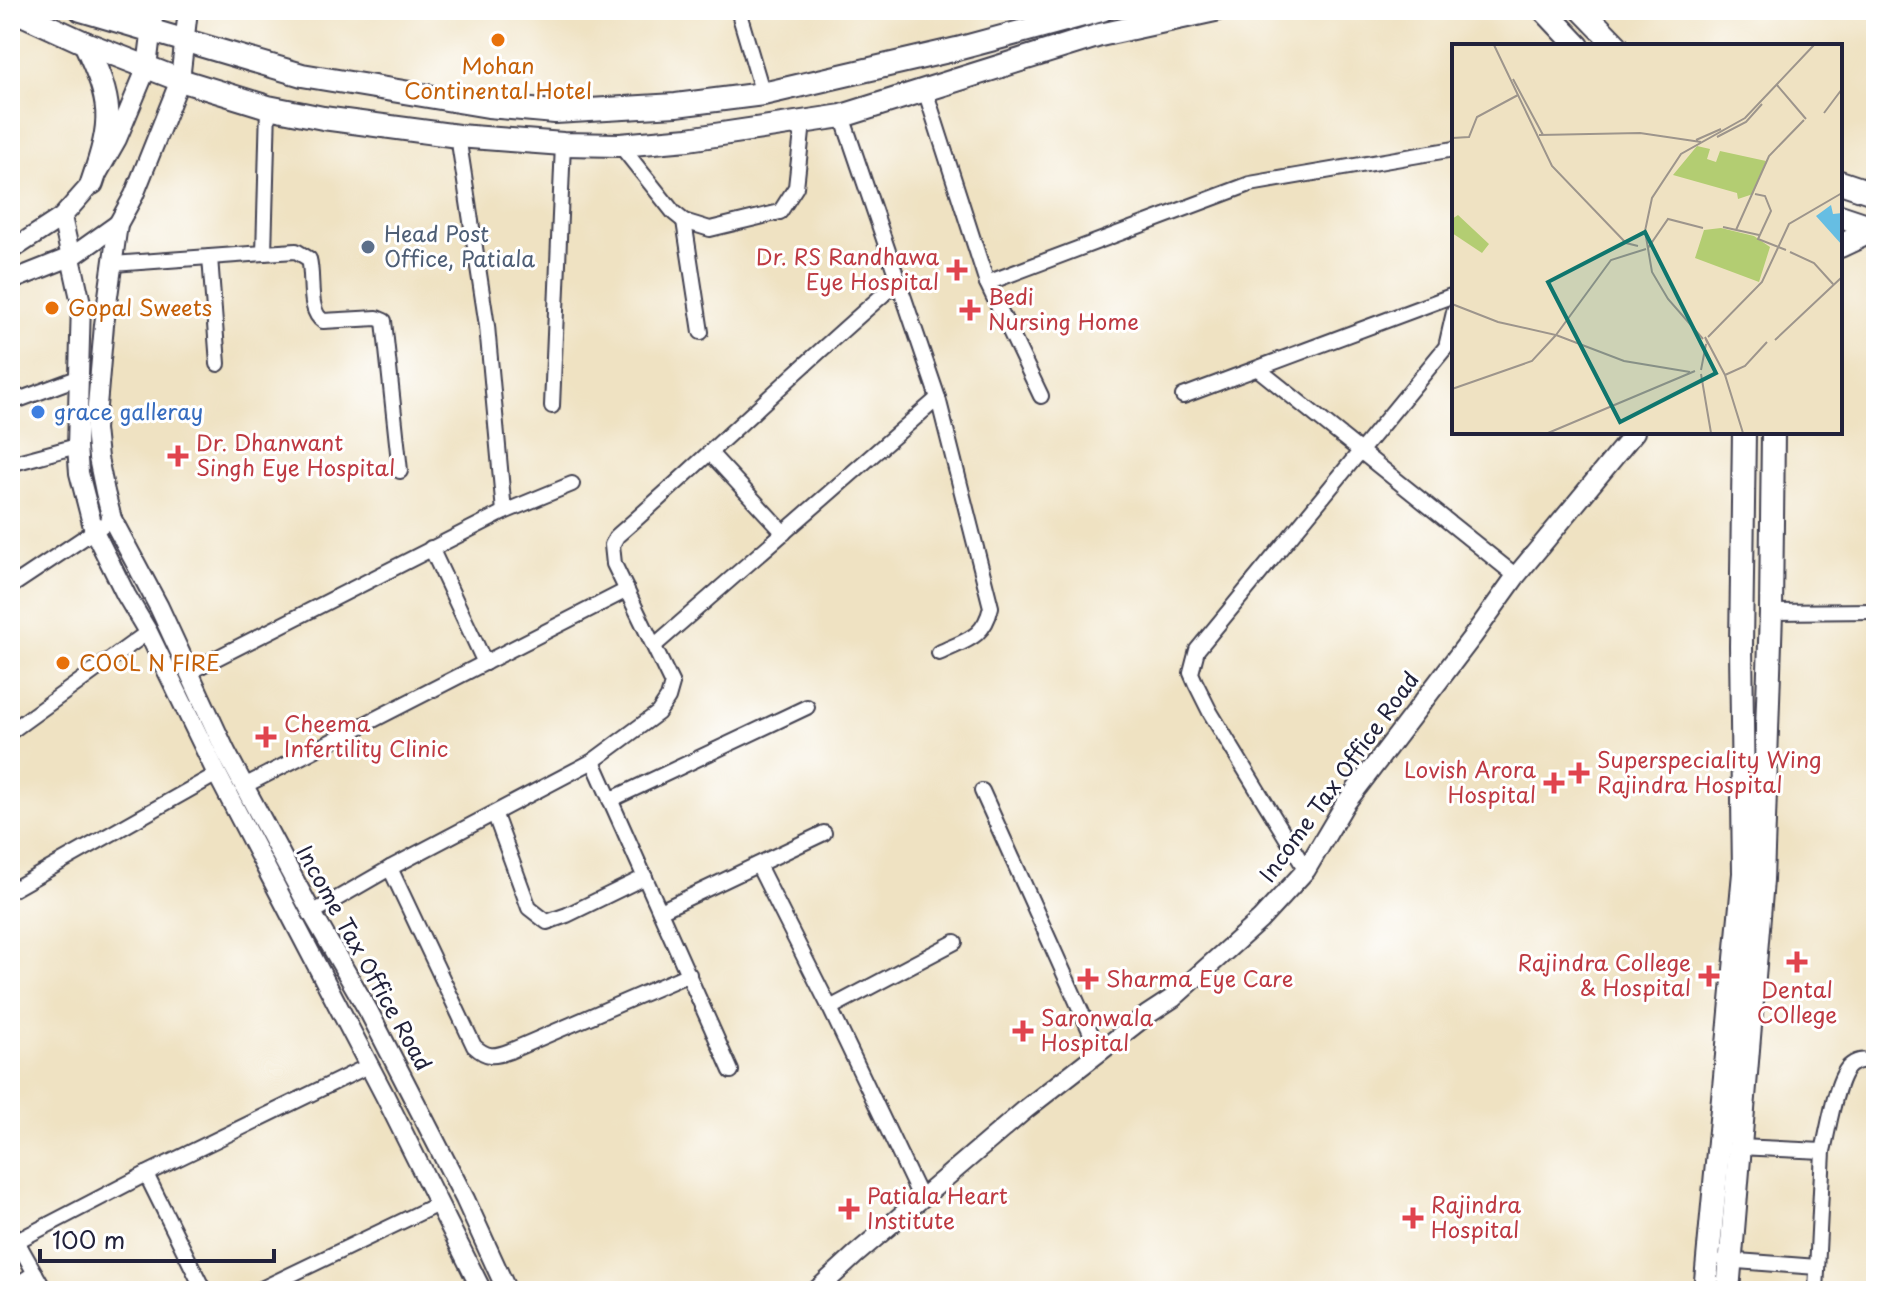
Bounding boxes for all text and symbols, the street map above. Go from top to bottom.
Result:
marker: Mohan Continental Hotel [489,31,507,49]
inset map [1452,44,1842,434]
place label: Mohan Continental Hotel [404,48,592,106]
place label: Head Post Office, Patiala [384,216,535,274]
marker: Head Post Office, Patiala [359,238,377,256]
place label: Dr. RS Randhawa Eye Hospital [756,239,939,297]
marker: Dr. RS Randhawa Eye Hospital [946,259,968,281]
place label: Bedi Nursing Home [988,279,1139,337]
place label: Gopal Sweets [68,290,212,323]
marker: Gopal Sweets [43,299,61,317]
marker: Bedi Nursing Home [959,299,981,321]
place label: grace galleray [54,394,203,427]
marker: grace galleray [29,403,47,421]
place label: Dr. Dhanwant Singh Eye Hospital [196,425,395,483]
marker: Dr. Dhanwant Singh Eye Hospital [167,445,189,467]
place label: COOL N FIRE [79,645,220,678]
marker: COOL N FIRE [54,654,72,672]
street label: Income Tax Office Road [1250,664,1426,888]
place label: Cheema Infertility Clinic [284,706,448,764]
marker: Cheema Infertility Clinic [255,726,277,748]
place label: Superspeciality Wing Rajindra Hospital [1597,742,1822,800]
place label: Lovish Arora Hospital [1404,752,1537,810]
marker: Superspeciality Wing Rajindra Hospital [1568,762,1590,784]
marker: Lovish Arora Hospital [1543,772,1565,794]
street label: Income Tax Office Road [289,838,441,1076]
place label: Rajindra College & Hospital [1517,945,1691,1003]
marker: Dental COllege [1786,951,1808,973]
place label: Sharma Eye Care [1106,961,1293,994]
marker: Rajindra College & Hospital [1698,965,1720,987]
marker: Sharma Eye Care [1077,968,1099,990]
place label: Dental COllege [1757,972,1837,1030]
place label: Saronwala Hospital [1041,1000,1153,1058]
marker: Saronwala Hospital [1012,1020,1034,1042]
place label: Patiala Heart Institute [867,1178,1008,1236]
place label: Rajindra Hospital [1431,1187,1521,1245]
marker: Patiala Heart Institute [838,1198,860,1220]
marker: Rajindra Hospital [1402,1207,1424,1229]
scale bar [40,1213,274,1263]
text: 100 m [52,1221,125,1257]

